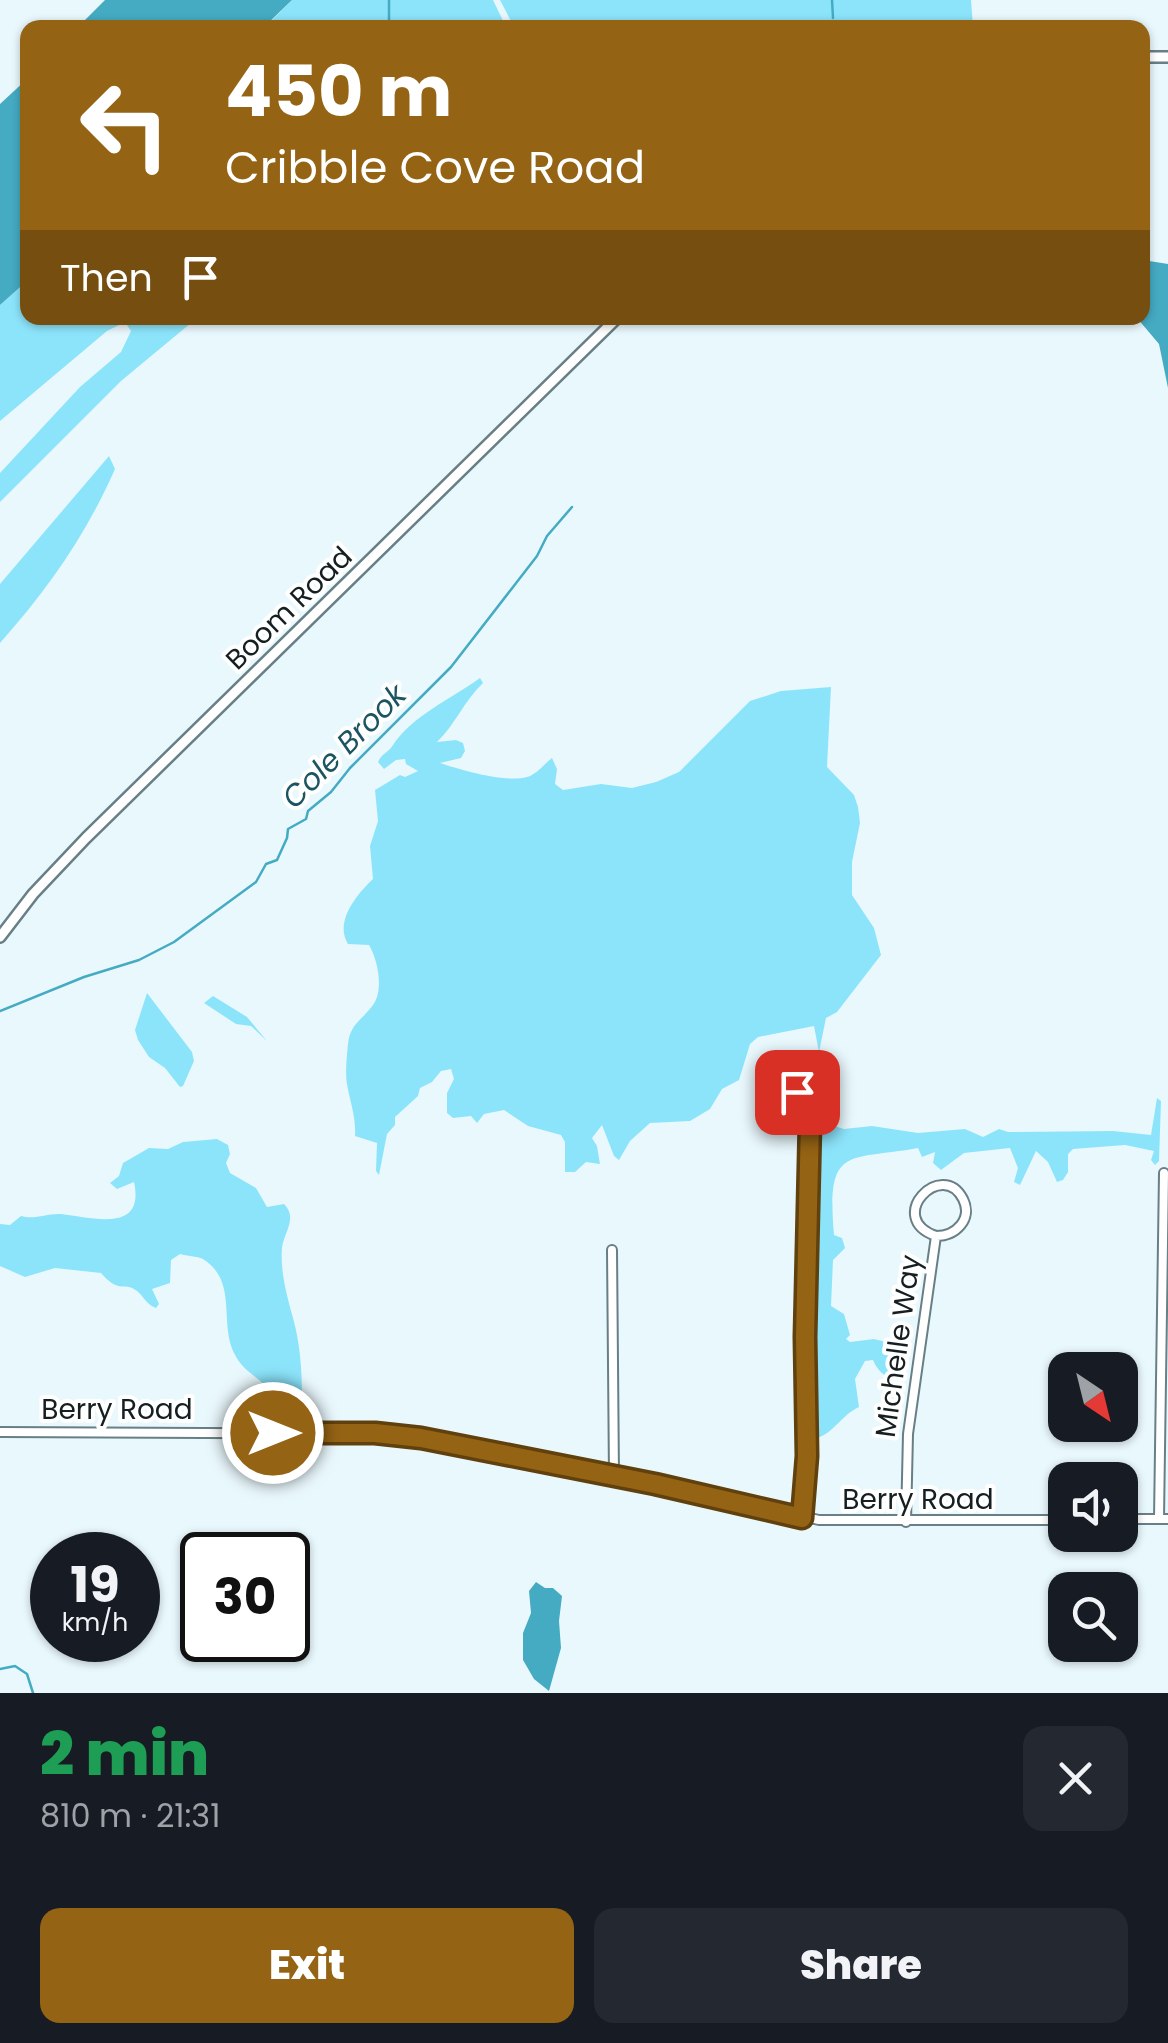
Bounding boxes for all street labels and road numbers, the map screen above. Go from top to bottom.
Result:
street label: Boom Road [217,538,361,678]
street label: Michelle Way [866,1252,930,1440]
street label: Berry Road [41,1390,193,1429]
street label: Berry Road [842,1480,994,1519]

